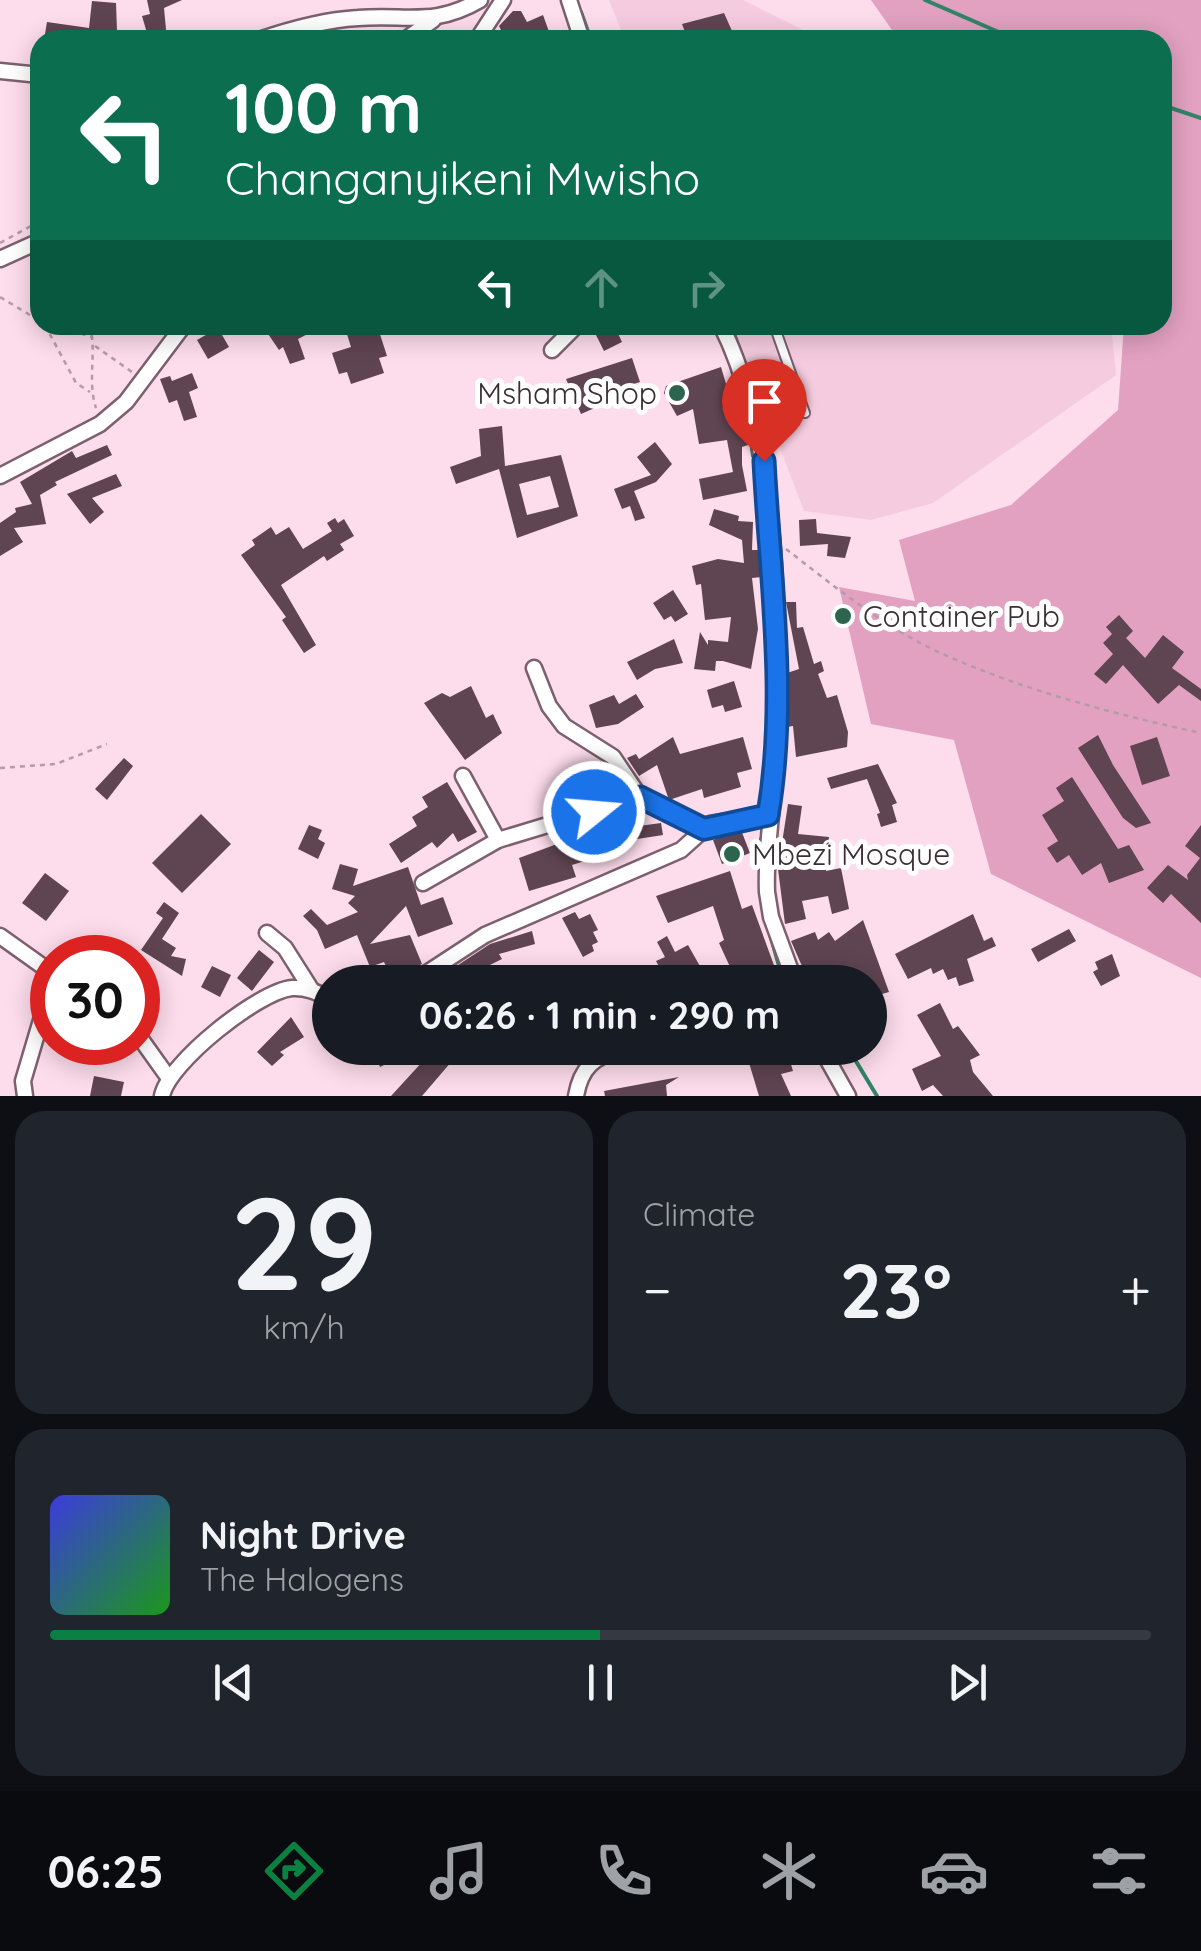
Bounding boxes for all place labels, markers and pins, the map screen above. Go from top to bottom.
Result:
pin [722,359,807,462]
place label: Msham Shop [477,374,657,412]
marker: Msham Shop [666,382,688,404]
place label: Container Pub [863,597,1060,635]
marker: Container Pub [832,605,854,627]
place label: Mbezi Mosque [752,835,950,873]
marker: Mbezi Mosque [721,843,743,865]

